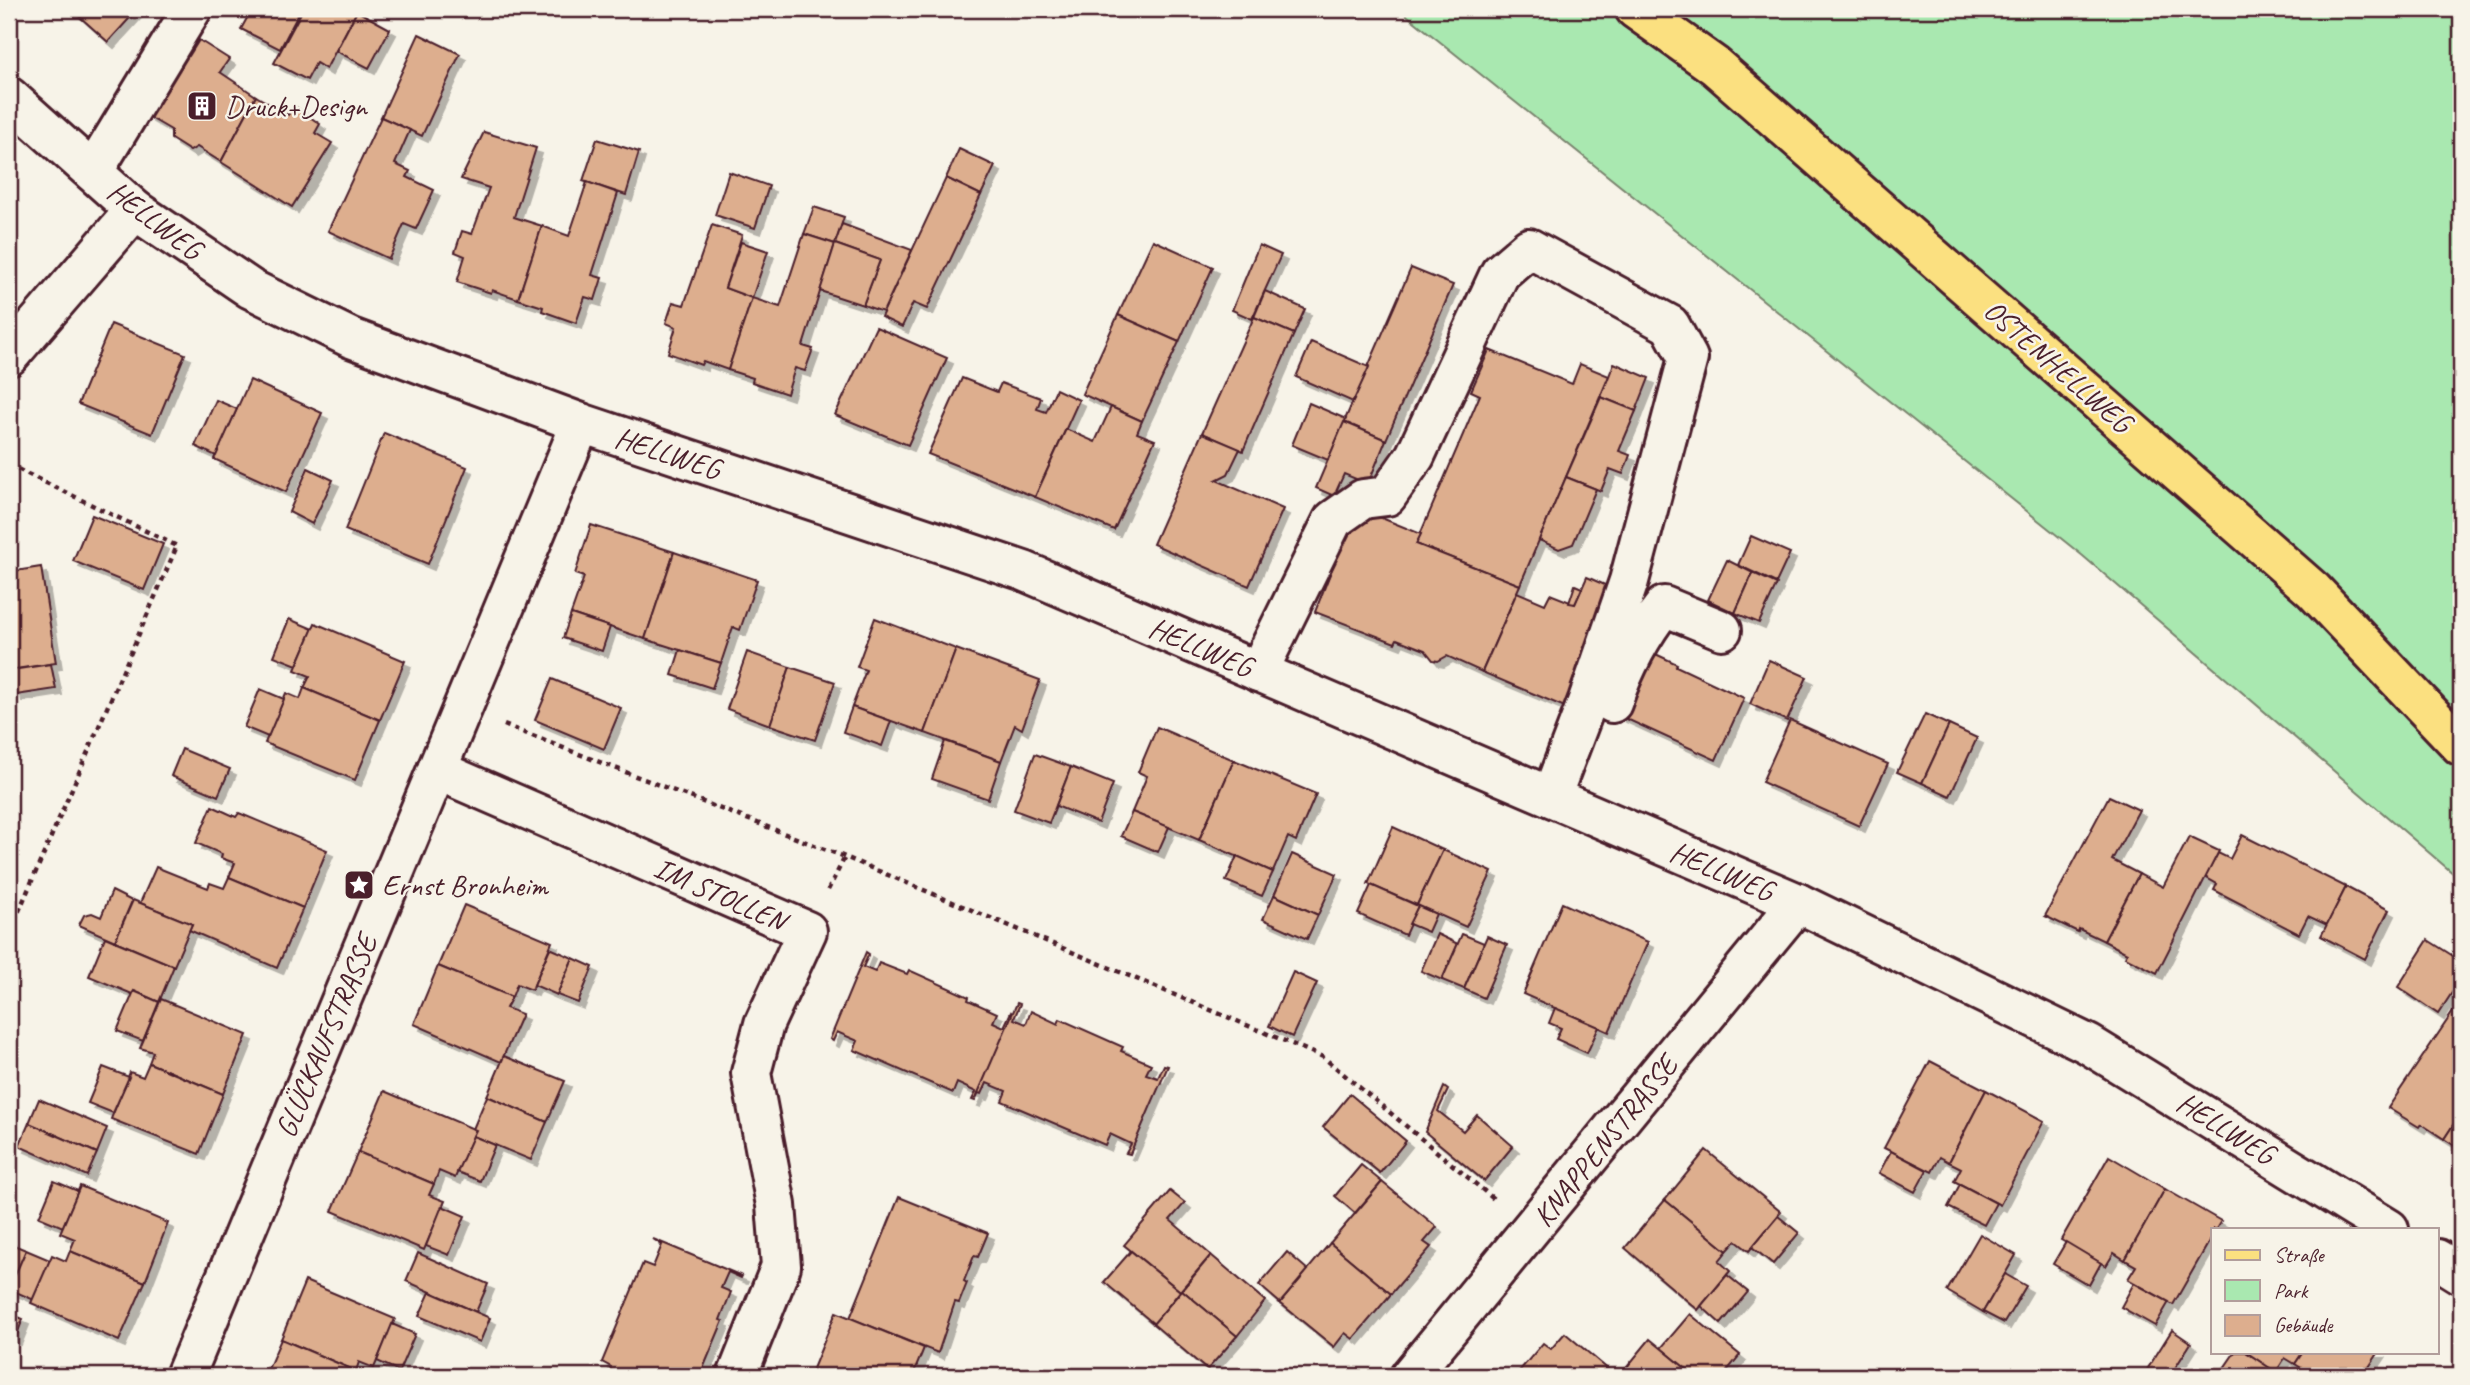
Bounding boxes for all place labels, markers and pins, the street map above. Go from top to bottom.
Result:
place label: Druck+Design [225,87,368,125]
building icon: Druck+Design [185,89,219,123]
place label: Ernst Bronheim [382,866,549,904]
place icon: Ernst Bronheim [342,868,376,902]

